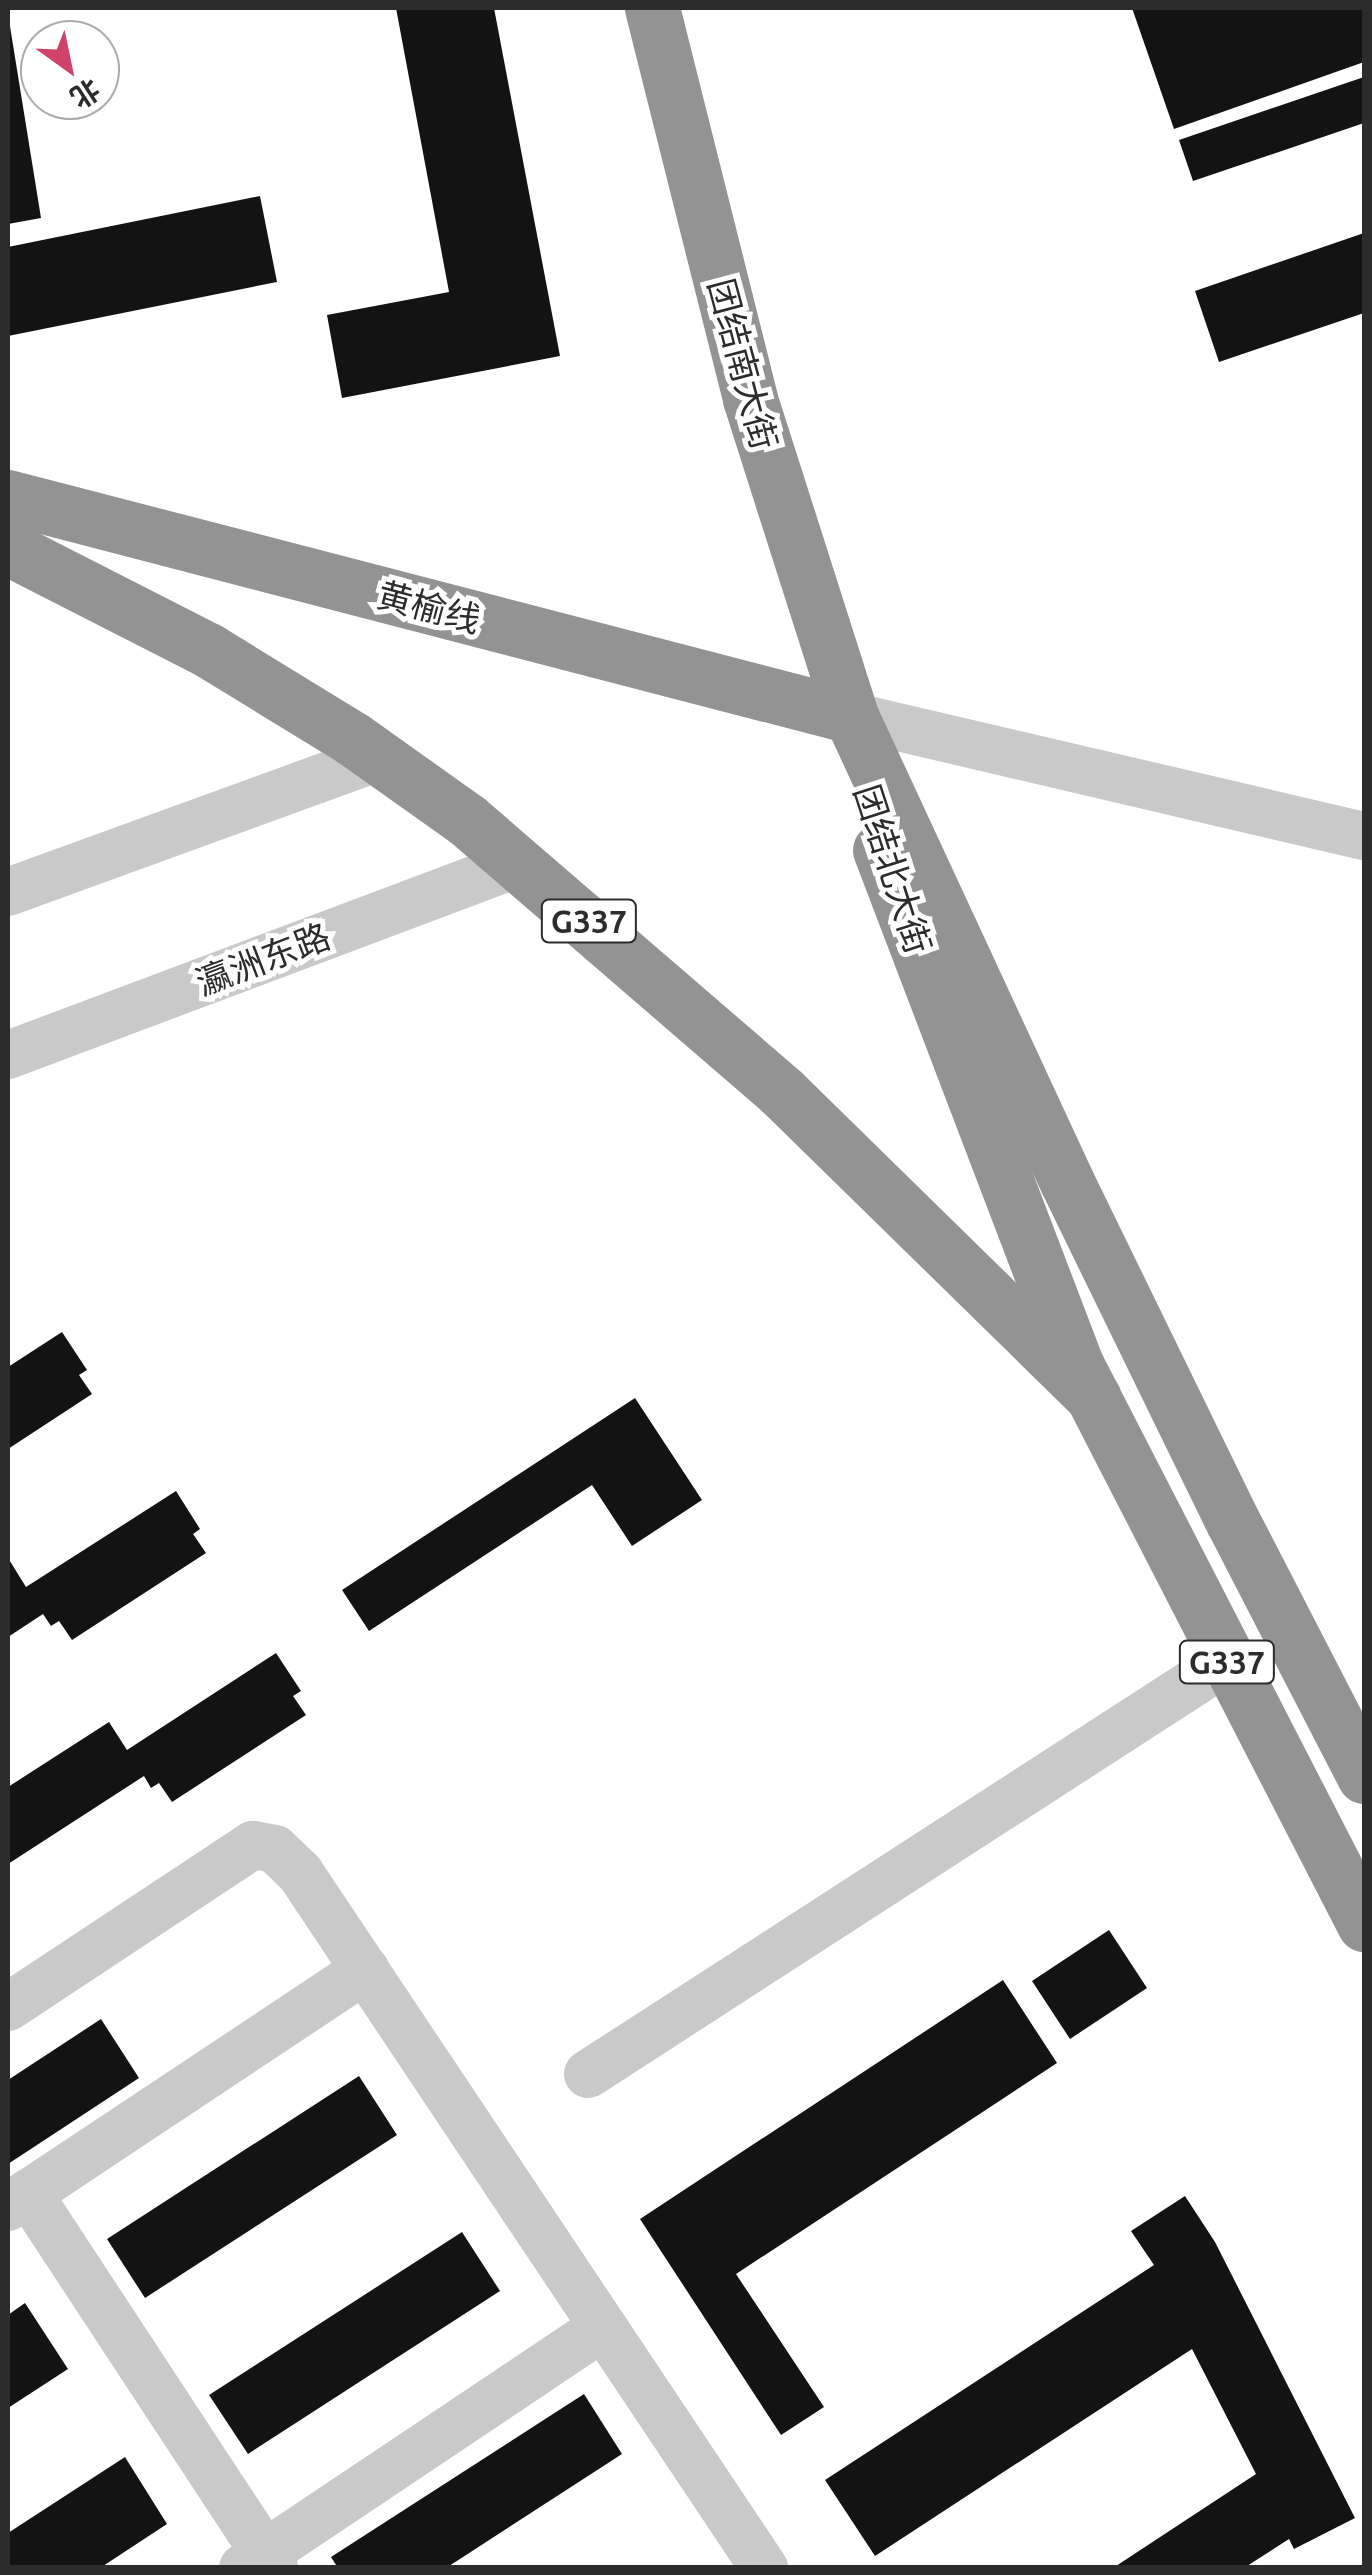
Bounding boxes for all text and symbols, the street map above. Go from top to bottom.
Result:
north arrow [20,20,120,120]
text: 北 [65,73,106,115]
street label: 团结南大街 [700,274,786,454]
street label: 黄榆线 [373,573,485,641]
street label: 团结北大街 [846,779,940,959]
road number: G337 [539,894,639,948]
street label: 瀛洲东路 [190,914,336,1004]
road number: G337 [1177,1635,1277,1689]

